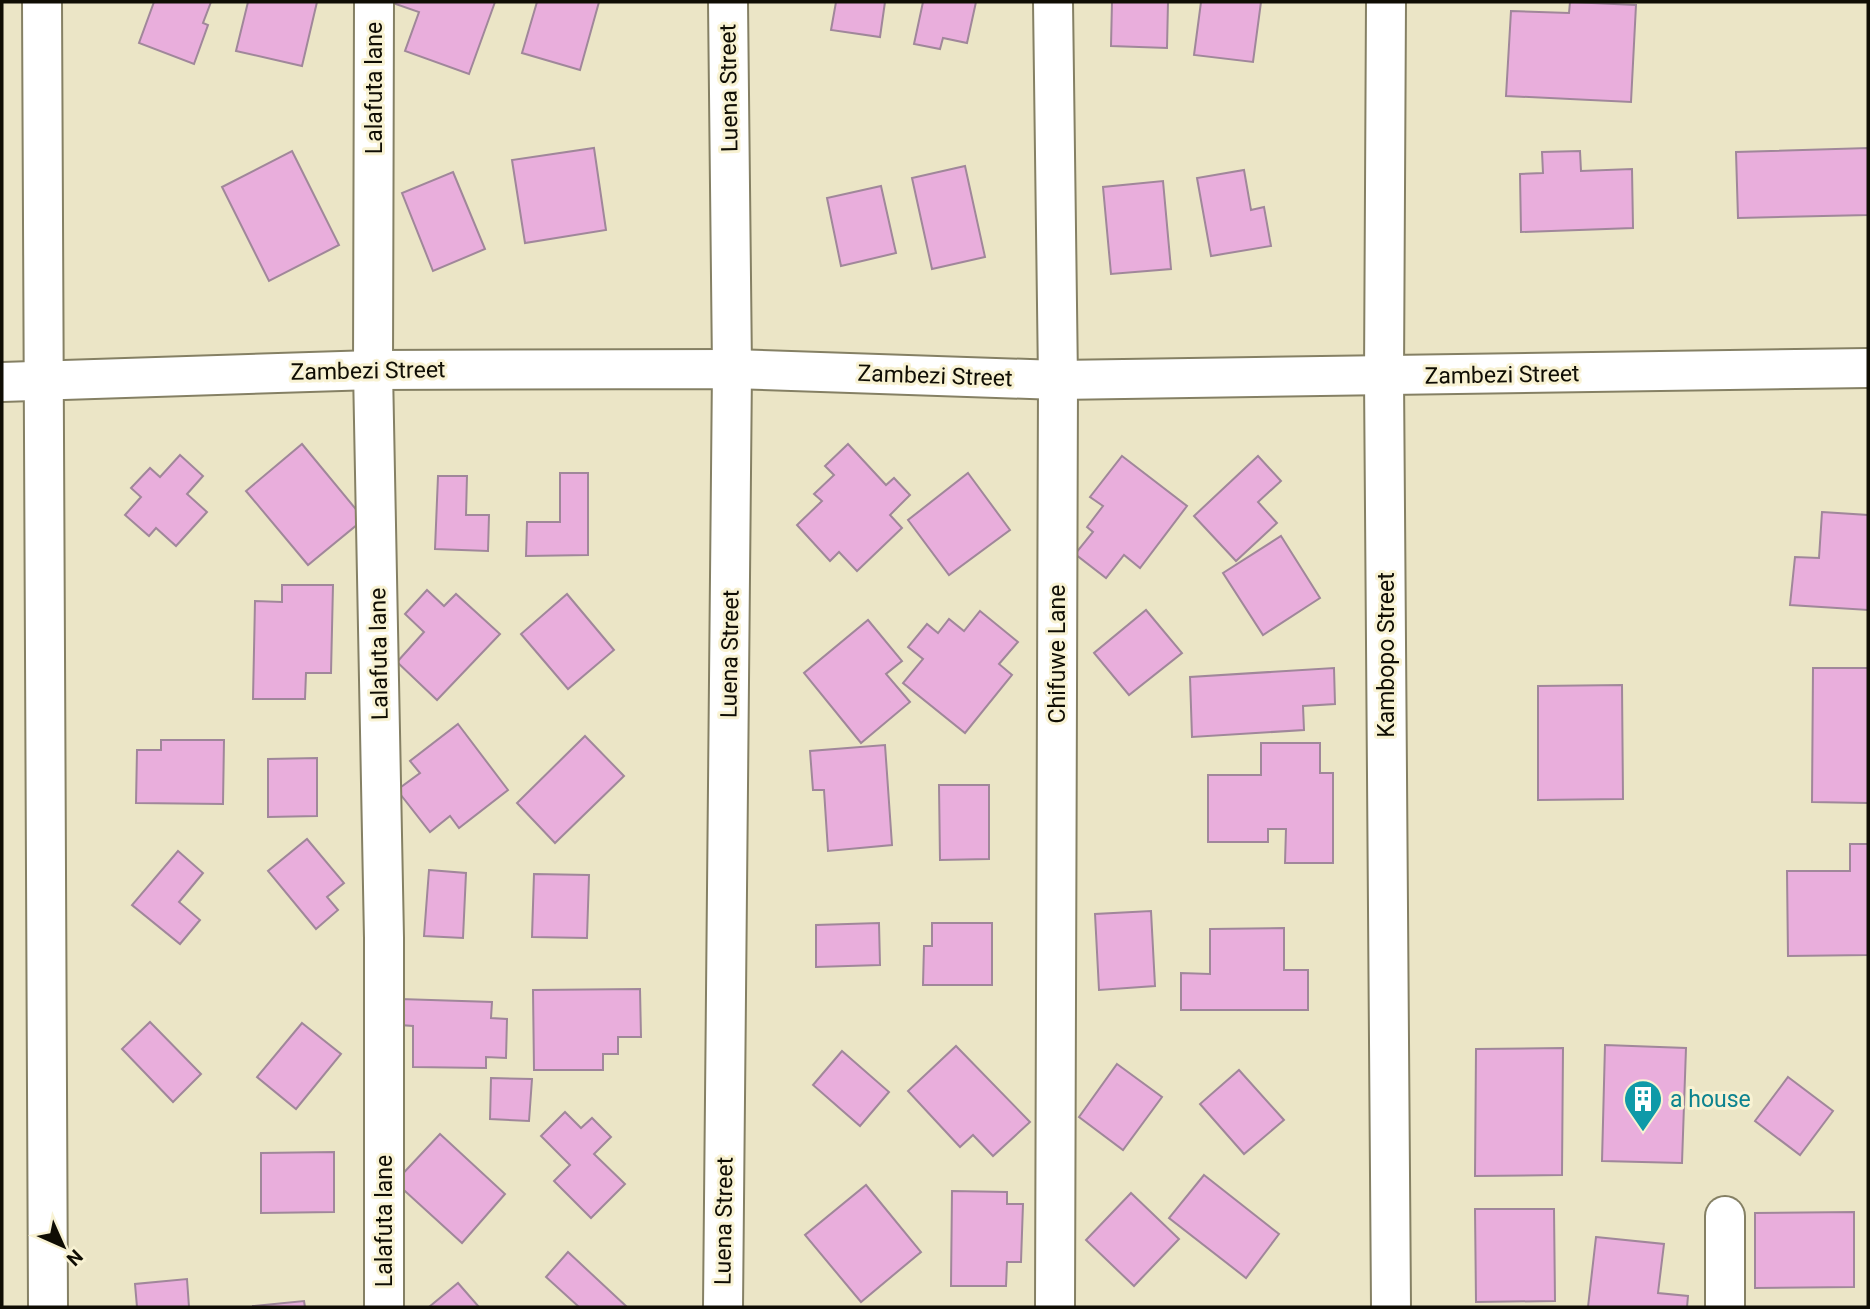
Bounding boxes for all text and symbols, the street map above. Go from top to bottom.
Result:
street label: Lalafuta lane [361,22,388,154]
street label: Luena Street [714,24,744,152]
street label: Zambezi Street [290,356,446,386]
street label: Zambezi Street [857,360,1013,392]
street label: Zambezi Street [1424,360,1580,390]
street label: Kambopo Street [1373,572,1400,738]
street label: Chifuwe Lane [1044,585,1071,723]
street label: Lalafuta lane [364,588,394,720]
street label: Luena Street [715,590,745,718]
building icon: a house [1622,1078,1664,1133]
place label: a house [1670,1086,1751,1113]
street label: Lalafuta lane [371,1155,398,1287]
street label: Luena Street [709,1157,739,1285]
north arrow [28,1211,98,1281]
text: N [62,1245,88,1271]

